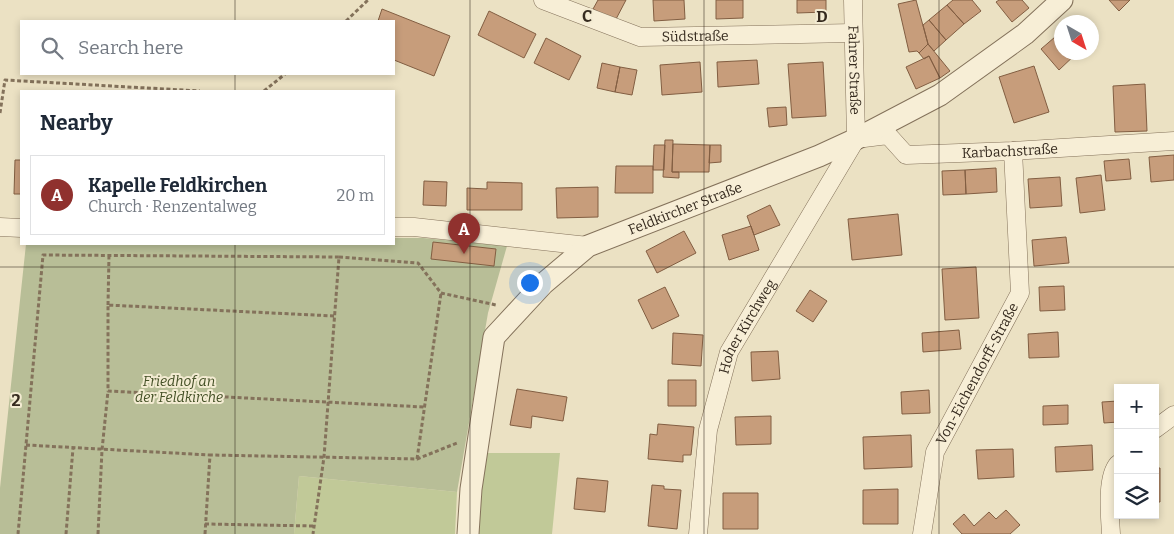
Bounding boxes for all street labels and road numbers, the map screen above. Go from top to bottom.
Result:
street label: Fahrer Straße [845,25,864,115]
street label: Südstraße [662,27,729,45]
street label: Karbachstraße [961,140,1058,161]
street label: Feldkircher Straße [626,178,744,238]
street label: Hoher Kirchweg [715,276,779,376]
street label: Von-Eichendorff-Straße [932,300,1022,447]

